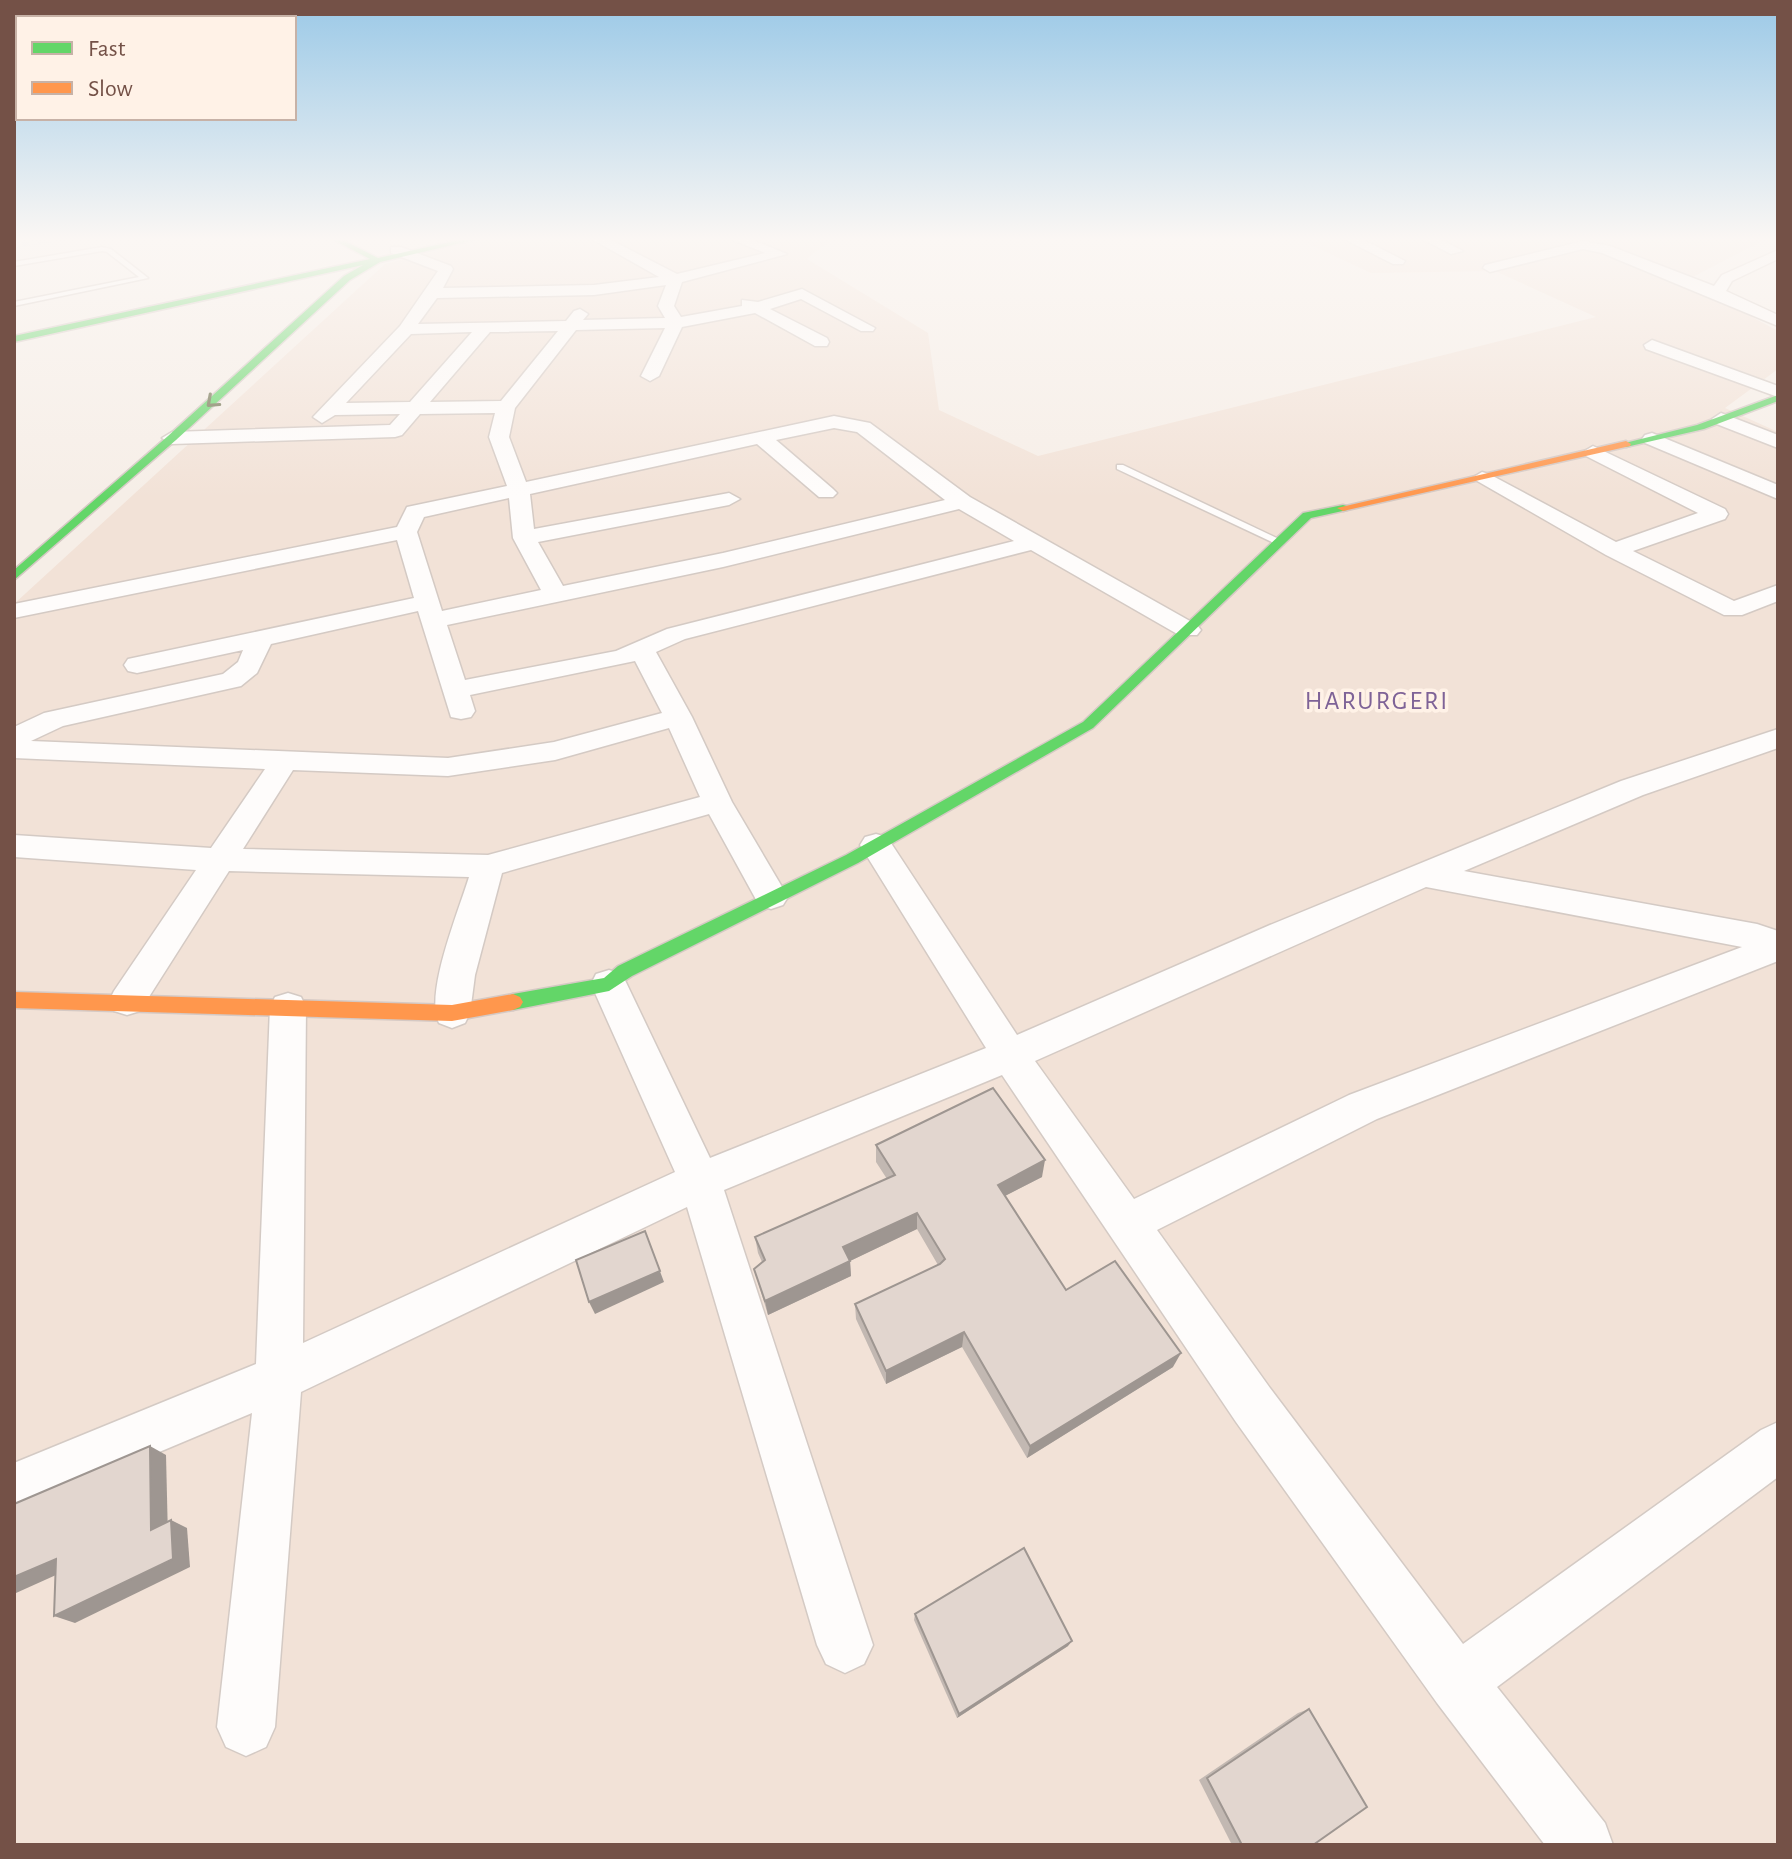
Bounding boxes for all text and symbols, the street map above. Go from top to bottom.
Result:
legend [16,16,296,120]
text: Fast [88,37,126,61]
text: Slow [88,77,133,101]
one-way arrow [207,392,221,407]
district label: HARURGERI [1305,688,1449,714]

